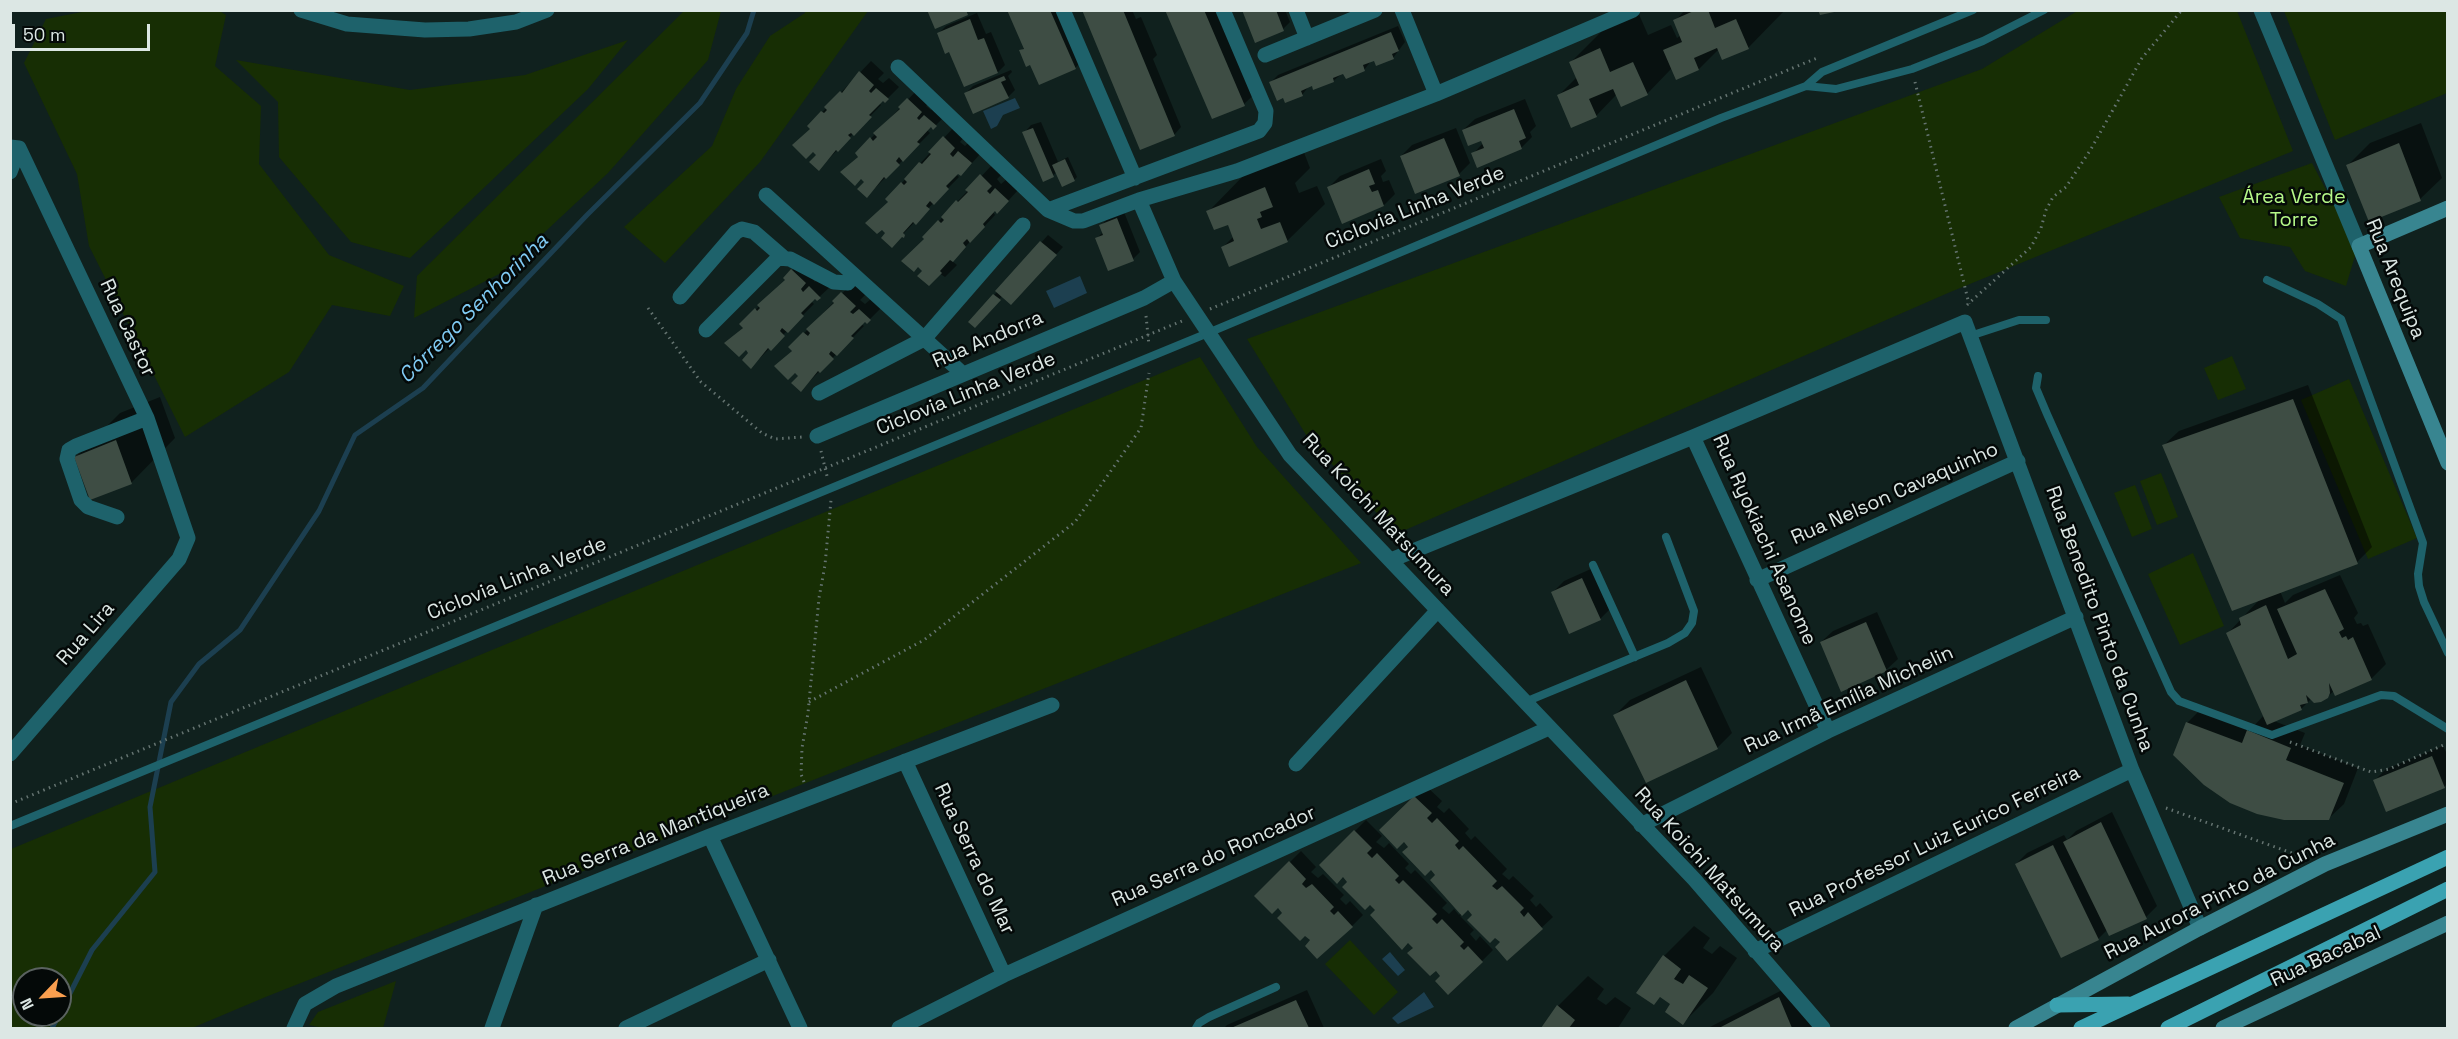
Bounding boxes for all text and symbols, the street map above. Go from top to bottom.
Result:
scale bar [15,12,153,50]
text: 50 m [23,23,65,46]
street label: Ciclovia Linha Verde [1322,161,1508,255]
park label: Área Verde Torre [2242,186,2346,233]
street label: Rua Arequipa [2360,215,2430,343]
water label: Córrego Senhorinha [394,229,554,389]
street label: Rua Castor [94,275,160,381]
street label: Rua Andorra [929,306,1047,374]
street label: Ciclovia Linha Verde [873,347,1059,441]
street label: Rua Koichi Matsumura [1297,429,1459,601]
street label: Rua Ryokiachi Asanome [1707,431,1821,649]
street label: Rua Nelson Cavaquinho [1788,437,2002,551]
street label: Rua Benedito Pinto da Cunha [2040,483,2158,755]
street label: Ciclovia Linha Verde [424,532,610,626]
street label: Rua Lira [52,597,120,671]
street label: Rua Irmã Emília Michelin [1741,641,1957,759]
street label: Rua Professor Luiz Eurico Ferreira [1786,761,2084,923]
street label: Rua Serra da Mantiqueira [539,779,773,891]
street label: Rua Serra do Mar [929,780,1019,938]
street label: Rua Koichi Matsumura [1629,783,1789,957]
street label: Rua Serra do Roncador [1108,801,1320,913]
street label: Rua Aurora Pinto da Cunha [2101,828,2339,966]
street label: Rua Bacabal [2267,921,2385,993]
north arrow [12,967,72,1027]
text: N [15,995,39,1013]

